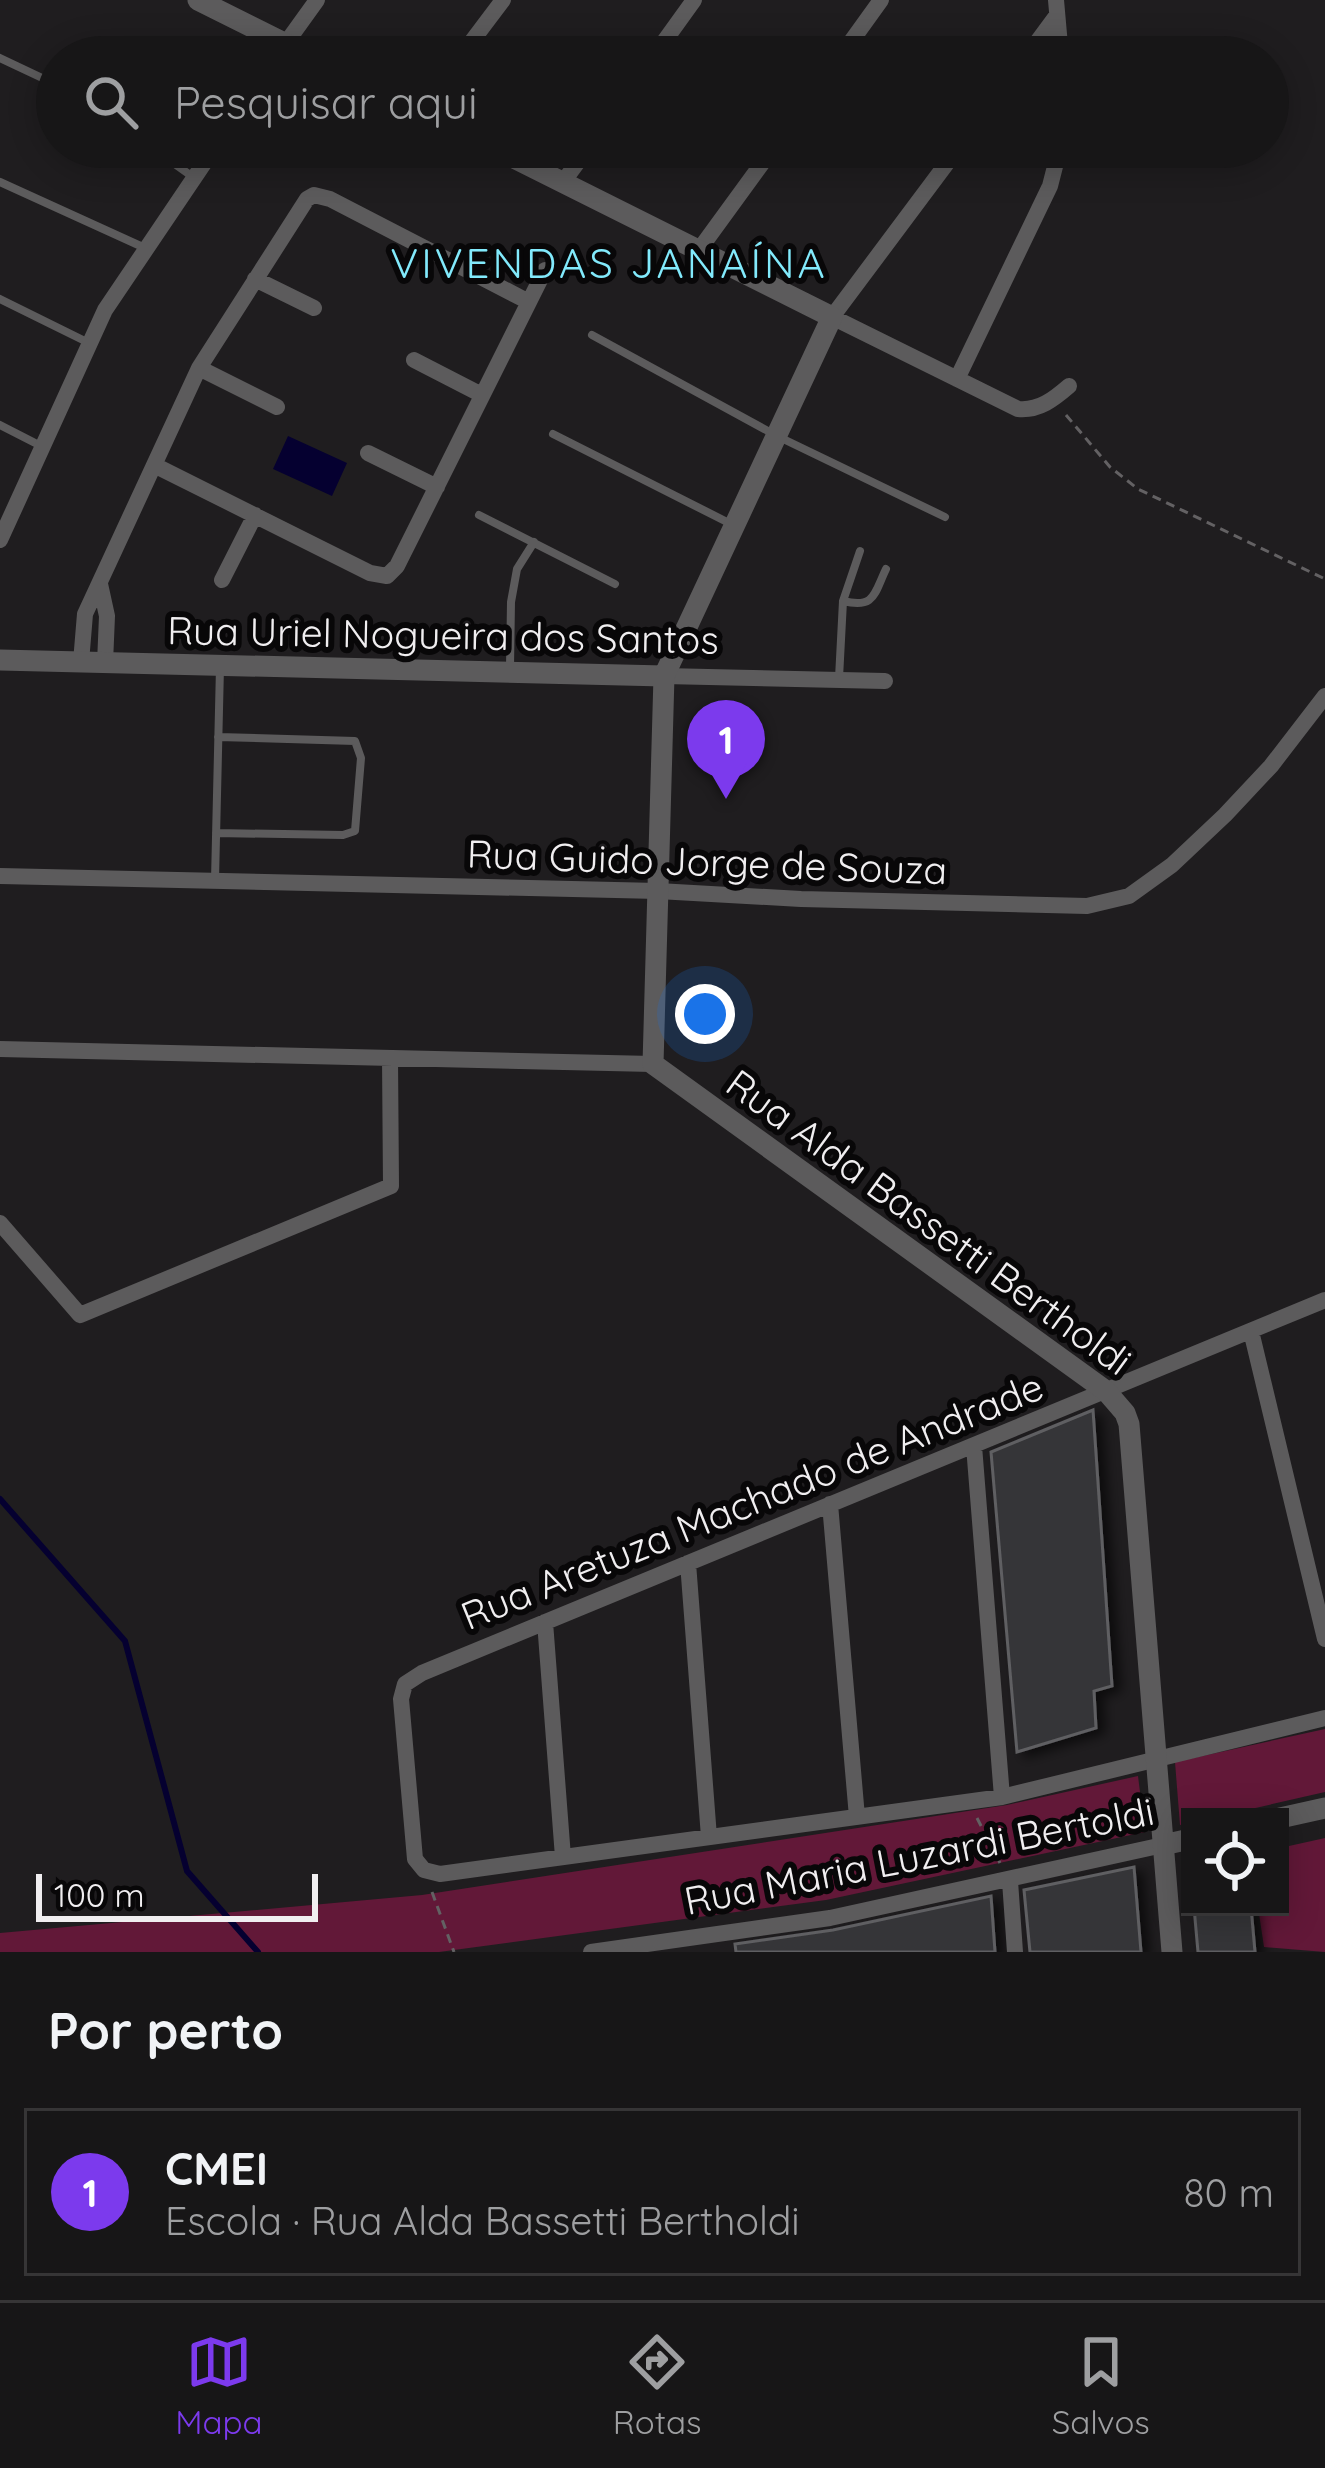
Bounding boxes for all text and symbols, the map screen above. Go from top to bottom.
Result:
search box [36,36,1289,168]
icon: search [78,69,144,135]
text: Pesquisar aqui [174,74,478,130]
district label: VIVENDAS JANAÍNA [390,236,828,289]
street label: Rua Uriel Nogueira dos Santos [167,605,719,664]
pin: 1 [687,700,765,799]
street label: Rua Guido Jorge de Souza [466,829,948,894]
your location [675,984,735,1044]
street label: Rua Alda Bassetti Bertholdi [717,1058,1141,1385]
street label: Rua Aretuza Machado de Andrade [454,1361,1050,1640]
street label: Rua Maria Luzardi Bertoldi [680,1786,1158,1925]
map controls [1181,1808,1289,1916]
button: locate [1181,1808,1289,1916]
scale bar [36,1868,318,1921]
text: 100 m [54,1874,145,1915]
text: Por perto [48,1998,283,2062]
text: CMEI [165,2140,268,2196]
text: 1 [82,2168,98,2217]
text: 80 m [1184,2168,1274,2217]
text: Escola · Rua Alda Bassetti Bertholdi [165,2196,800,2245]
tab: Mapa [175,2329,262,2442]
tab: Rotas [613,2329,701,2442]
tab: Salvos [1052,2329,1150,2442]

